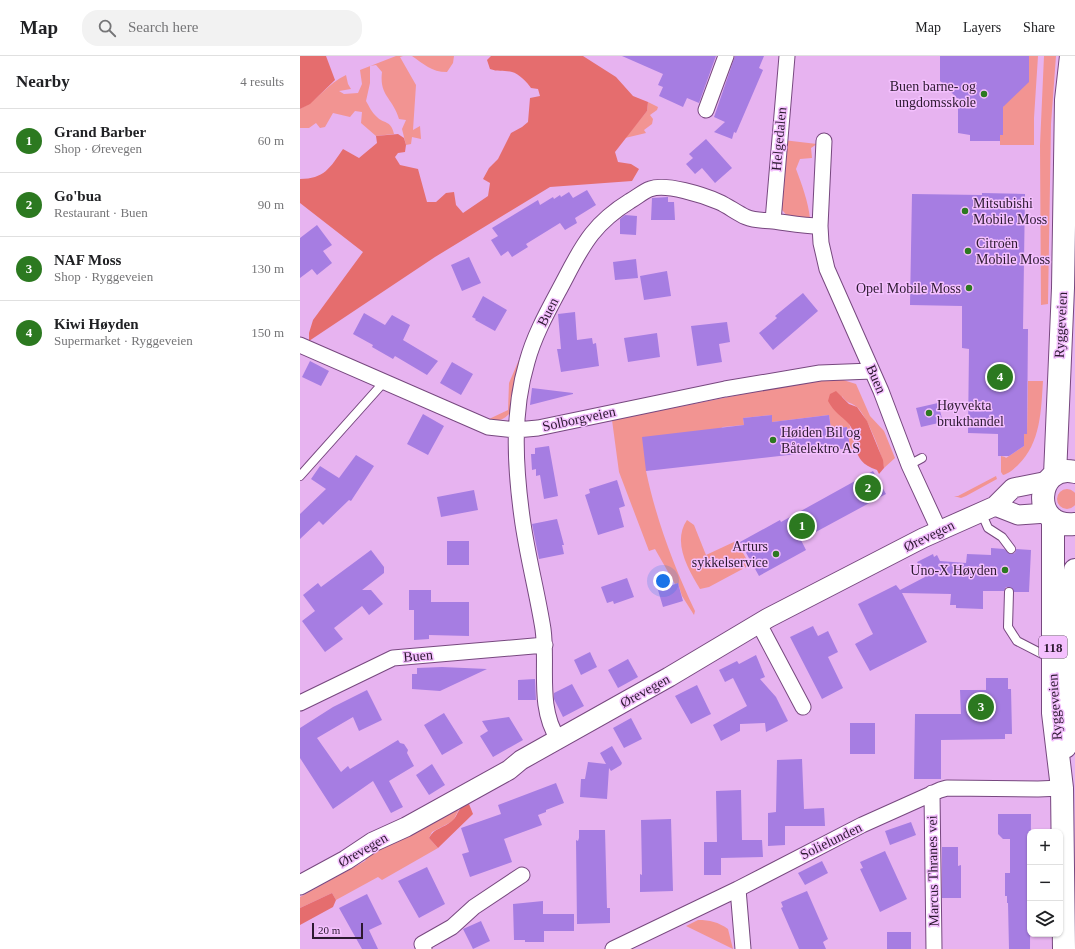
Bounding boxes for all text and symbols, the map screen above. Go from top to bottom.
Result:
search box [82,10,362,46]
text: Map [20,17,58,38]
icon: search [96,17,118,39]
text: Search here [128,19,198,35]
text: Map [915,20,941,35]
text: Layers [963,20,1001,35]
text: Share [1023,20,1055,35]
text: Nearby [16,72,70,91]
text: 4 results [240,74,284,89]
place label: Buen barne- og ungdomsskole [890,79,976,110]
marker: Buen barne- og ungdomsskole [979,89,989,99]
street label: Helgedalen [769,107,789,171]
text: Grand Barber [54,124,146,140]
text: 1 [26,133,32,148]
text: 60 m [258,133,284,148]
text: Shop · Ørevegen [54,141,142,156]
text: Go'bua [54,188,102,204]
place label: Mitsubishi Mobile Moss [973,196,1047,227]
text: 2 [26,197,32,212]
text: 90 m [258,197,284,212]
text: Restaurant · Buen [54,205,148,220]
marker: Mitsubishi Mobile Moss [960,206,970,216]
place label: Citroën Mobile Moss [976,236,1050,267]
marker: Citroën Mobile Moss [963,246,973,256]
text: NAF Moss [54,252,121,268]
text: 3 [26,261,32,276]
text: 130 m [251,261,284,276]
text: Shop · Ryggeveien [54,269,153,284]
place label: Opel Mobile Moss [856,281,961,296]
marker: Opel Mobile Moss [964,283,974,293]
street label: Ryggeveien [1052,291,1070,359]
street label: Buen [535,295,561,329]
text: Kiwi Høyden [54,316,139,332]
text: 4 [26,325,32,340]
text: 150 m [251,325,284,340]
text: Supermarket · Ryggeveien [54,333,193,348]
street label: Buen [863,362,889,396]
pin: 4 [987,362,1013,392]
place label: Høyvekta brukthandel [937,398,1004,429]
street label: Solborgveien [541,404,617,434]
marker: Høyvekta brukthandel [924,408,934,418]
place label: Høiden Bil og Båtelektro AS [781,425,860,456]
marker: Høiden Bil og Båtelektro AS [768,435,778,445]
pin: 2 [855,473,881,503]
pin: 1 [789,511,815,541]
street label: Ørevegen [901,517,957,555]
place label: Arturs sykkelservice [692,539,768,570]
marker: Arturs sykkelservice [771,549,781,559]
place label: Uno-X Høyden [910,563,997,578]
marker: Uno-X Høyden [1000,565,1010,575]
your location [653,571,673,591]
road number: 118 [1039,636,1067,658]
street label: Buen [403,647,433,665]
street label: Ørevegen [618,671,672,711]
street label: Ryggeveien [1045,673,1065,741]
pin: 3 [968,692,994,722]
street label: Marcus Thranes vei [925,815,941,927]
street label: Solielunden [798,820,864,862]
map controls [1027,829,1063,937]
button: + [1027,829,1063,865]
street label: Ørevegen [336,830,390,870]
button: − [1027,865,1063,901]
button: layers [1027,901,1063,937]
scale bar [312,921,363,940]
text: 20 m [318,924,340,936]

